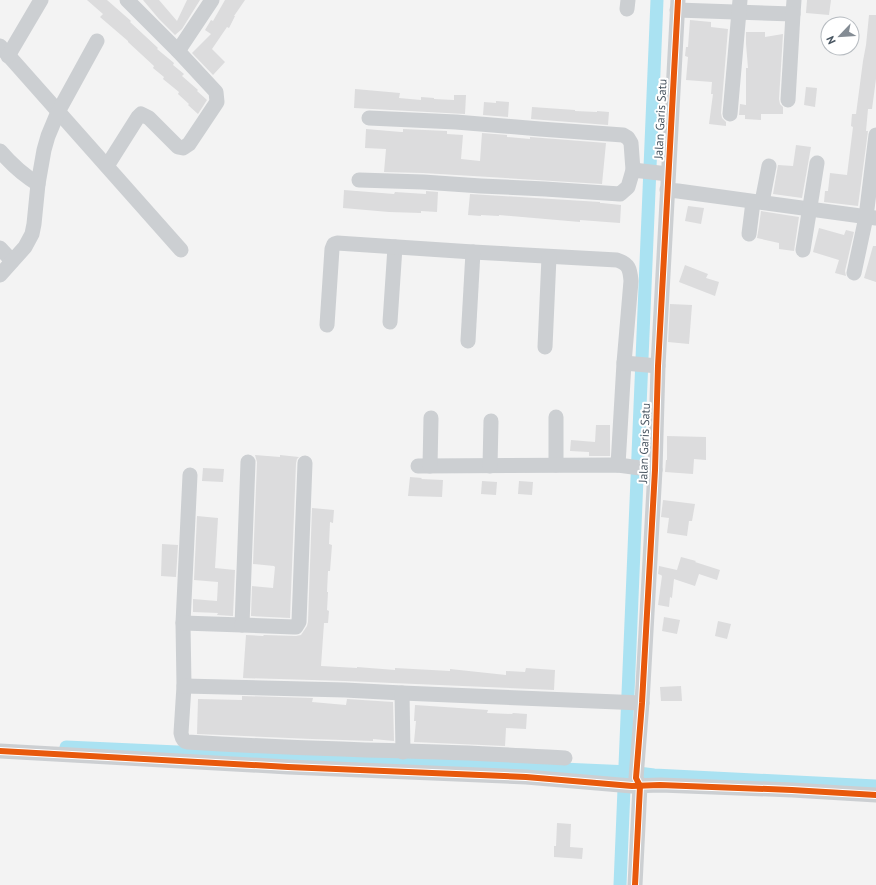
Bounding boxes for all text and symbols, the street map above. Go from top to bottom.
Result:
north arrow [820,16,860,56]
text: N [823,34,839,46]
street label: Jalan Garis Satu [650,78,670,161]
street label: Jalan Garis Satu [635,403,653,484]

